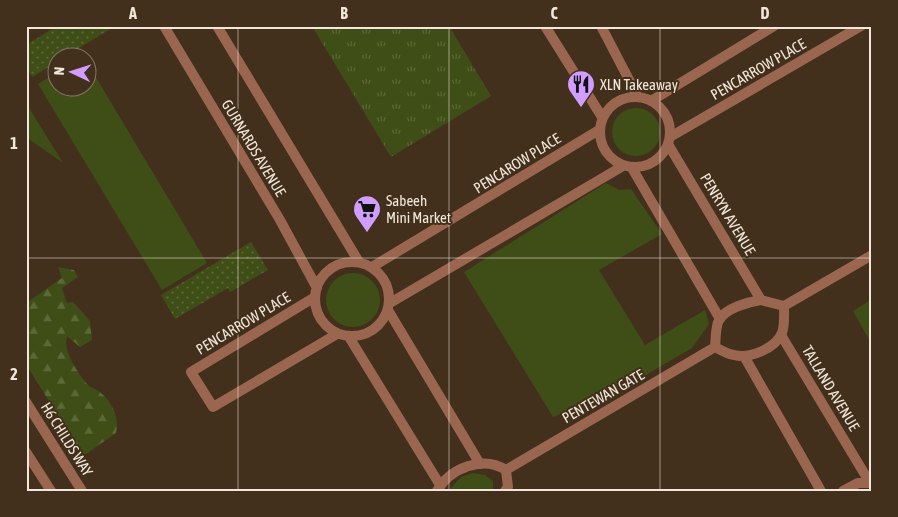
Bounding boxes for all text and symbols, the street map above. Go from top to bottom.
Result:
text: A [128,4,137,22]
text: B [340,4,348,22]
text: C [550,4,558,22]
text: D [761,4,770,22]
street label: PENCARROW PLACE [708,35,809,103]
north arrow [48,48,98,98]
text: N [51,66,67,76]
restaurant icon: XLN Takeaway [566,69,596,108]
place label: XLN Takeaway [600,76,678,93]
street label: GURNARDS AVENUE [218,97,290,200]
street label: PENCAROW PLACE [470,129,564,197]
text: 1 [10,134,18,152]
street label: PENRYN AVENUE [697,170,759,258]
place label: Sabeeh Mini Market [386,192,451,226]
supermarket icon: Sabeeh Mini Market [352,194,382,233]
street label: PENCARROW PLACE [193,288,294,358]
street label: TALLAND AVENUE [799,342,863,434]
text: 2 [10,365,18,383]
street label: PENTEWAN GATE [559,365,648,426]
street label: H6 CHILDS WAY [38,399,97,479]

